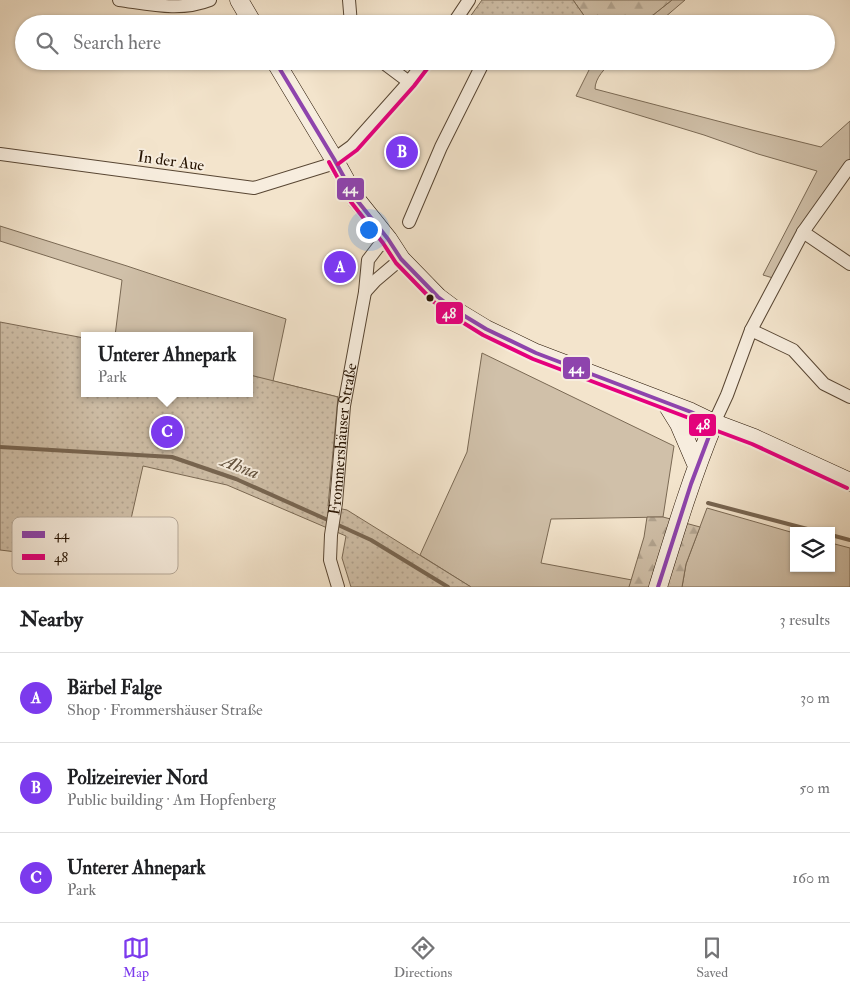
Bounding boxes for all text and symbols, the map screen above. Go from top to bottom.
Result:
search box [15,15,835,70]
icon: search [33,29,61,57]
text: Search here [73,31,161,55]
pin: B [386,133,418,171]
street label: In der Aue [136,146,206,176]
line badge: 44 [336,177,365,201]
text: 44 [341,180,359,197]
your location [356,217,382,243]
pin: A [324,248,356,286]
unlabelled marker [425,293,435,303]
line badge: 48 [435,301,464,325]
text: 48 [441,305,456,322]
popup [81,332,253,397]
text: Unterer Ahnepark [98,343,236,367]
line badge: 44 [562,356,591,380]
text: 44 [567,360,585,377]
street label: Frommershäuser Straße [324,361,362,516]
text: Park [98,367,127,387]
pin: C [151,413,183,451]
line badge: 48 [688,413,717,437]
text: 48 [695,416,710,433]
water label: Ahna [216,449,262,485]
legend [12,517,178,574]
text: 44 [54,526,71,543]
map controls [790,527,835,572]
button: layers [790,527,835,572]
text: 48 [54,549,69,566]
text: Nearby [20,606,83,633]
text: 3 results [779,610,830,630]
text: Bärbel Falge [67,676,162,700]
text: A [31,688,41,708]
text: 30 m [800,688,830,708]
text: Shop · Frommershäuser Straße [67,700,263,720]
text: Polizeirevier Nord [67,766,208,790]
text: B [31,778,41,798]
text: 50 m [799,778,830,798]
text: Public building · Am Hopfenberg [67,790,276,810]
text: Unterer Ahnepark [67,856,206,880]
text: C [30,868,42,888]
text: 160 m [792,868,830,888]
text: Park [67,880,96,900]
tab: Map [122,934,150,981]
tab: Directions [394,934,452,981]
tab: Saved [696,934,728,981]

